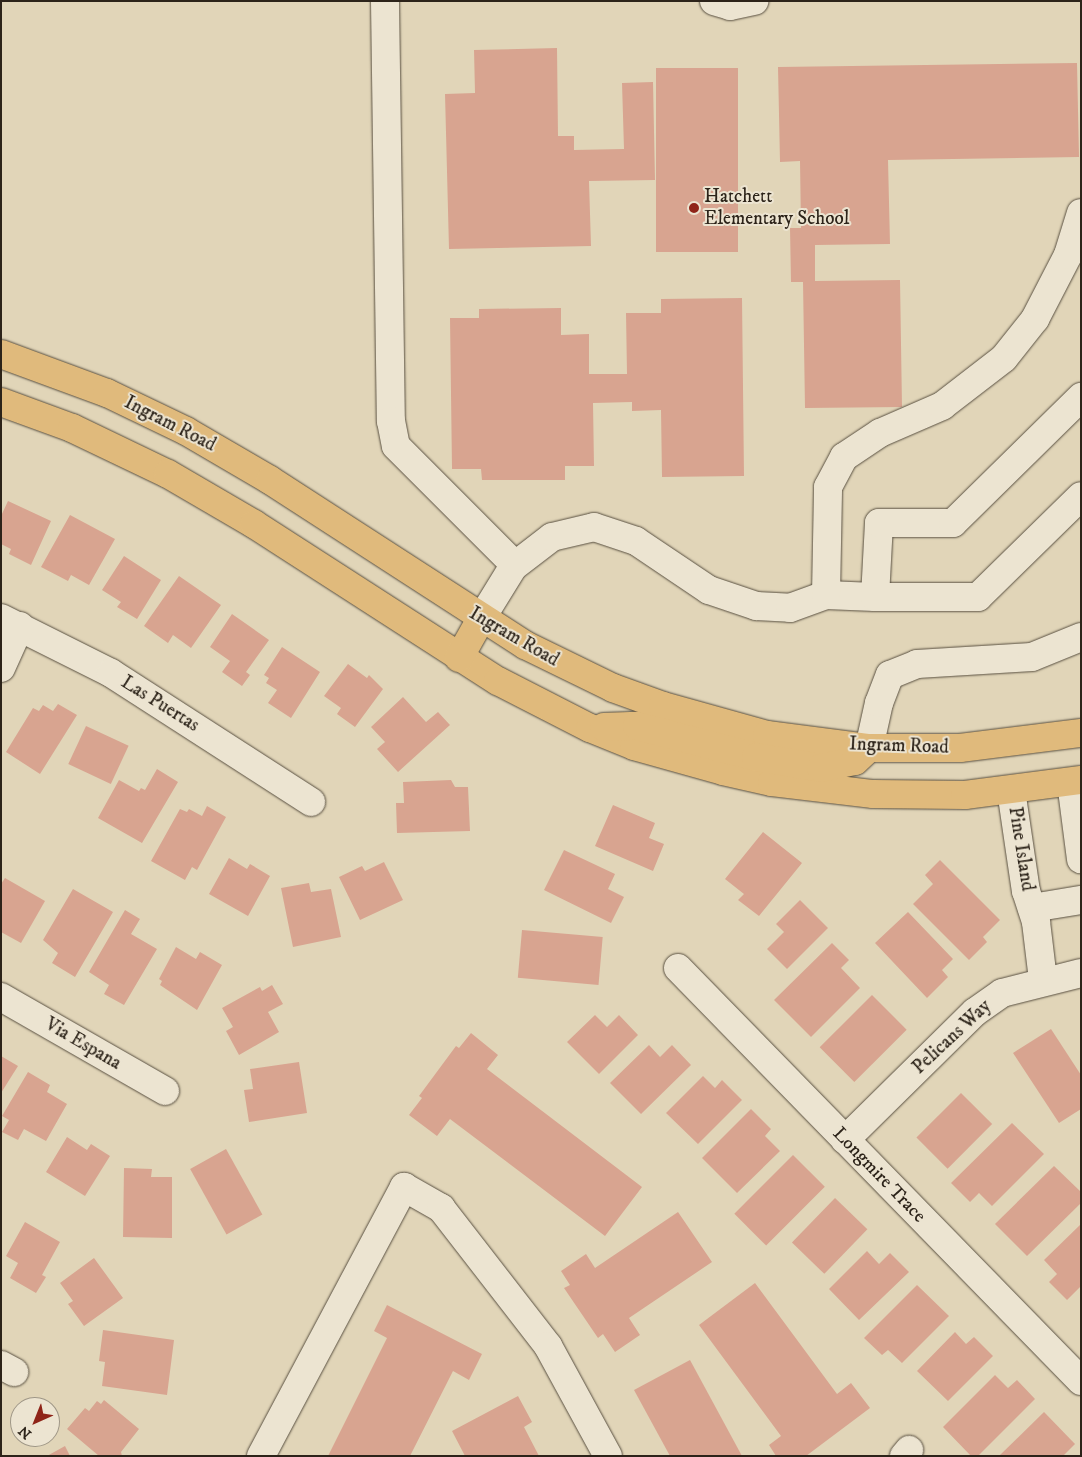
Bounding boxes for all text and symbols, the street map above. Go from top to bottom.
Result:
place label: Hatchett Elementary School [704,186,849,230]
marker: Hatchett Elementary School [688,202,700,214]
street label: Ingram Road [120,391,220,457]
street label: Ingram Road [465,602,563,672]
street label: Las Puertas [117,671,203,737]
street label: Ingram Road [849,733,949,759]
street label: Pine Island [1003,805,1039,893]
street label: Pelicans Way [908,995,996,1079]
street label: Via Espana [41,1013,125,1075]
street label: Longmire Trace [828,1123,930,1227]
north arrow [10,1397,60,1447]
text: N [15,1422,36,1443]

